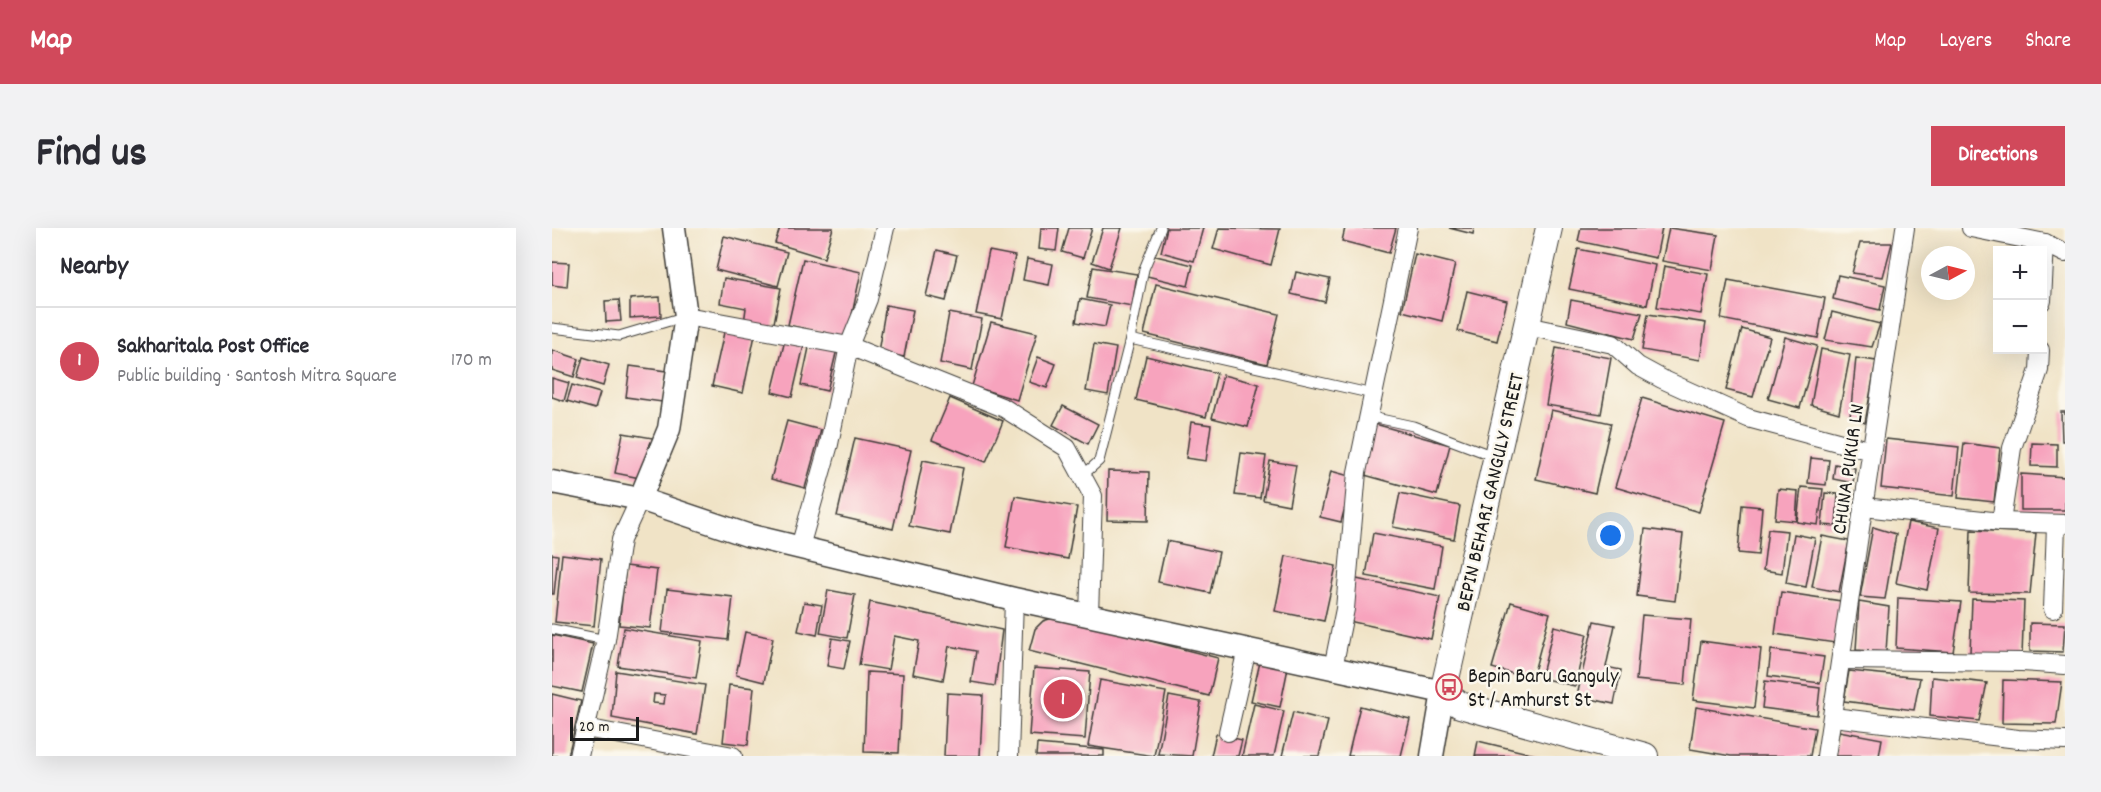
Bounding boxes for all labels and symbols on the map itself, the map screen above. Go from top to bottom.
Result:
north arrow [1921,246,1975,300]
street label: BEPIN BEHARI GANGULY STREET [1450,370,1534,615]
street label: CHUNA PUKUR LN [1826,402,1874,537]
your location [1596,521,1625,550]
place label: Bepin Baru Ganguly St / Amhurst St [1468,663,1619,717]
bus stop icon: Bepin Baru Ganguly St / Amhurst St [1434,672,1464,702]
pin: 1 [1044,676,1082,722]
scale bar [570,714,639,742]

